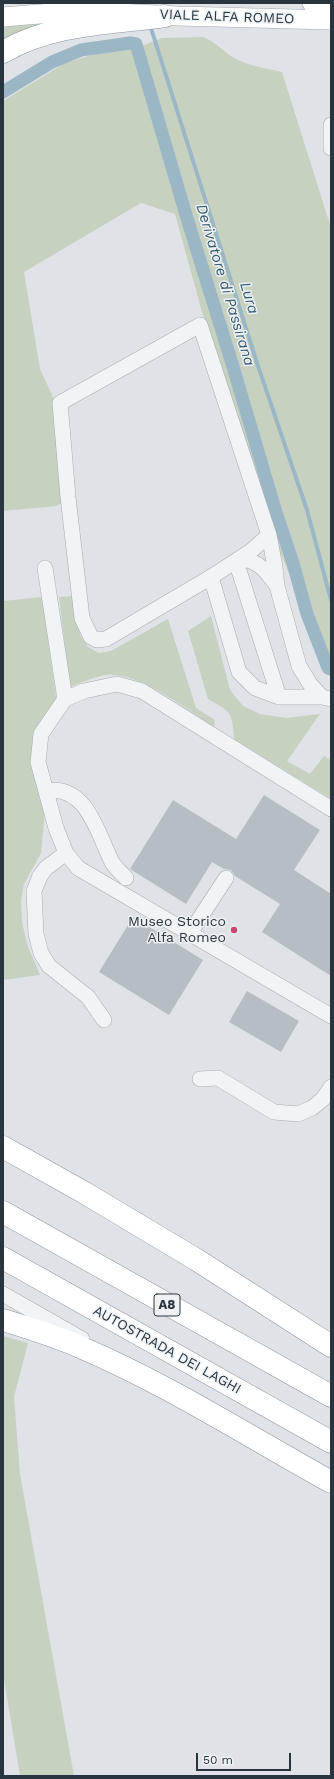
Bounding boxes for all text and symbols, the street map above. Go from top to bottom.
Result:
street label: VIALE ALFA ROMEO [159,6,295,28]
water label: Derivatore di Passirana [192,202,258,368]
water label: Lura [236,280,262,316]
place label: Museo Storico Alfa Romeo [128,914,226,946]
marker: Museo Storico Alfa Romeo [229,925,239,935]
road number: A8 [154,1294,180,1316]
street label: AUTOSTRADA DEI LAGHI [90,1302,244,1398]
scale bar [198,1745,293,1771]
text: 50 m [203,1753,233,1767]

